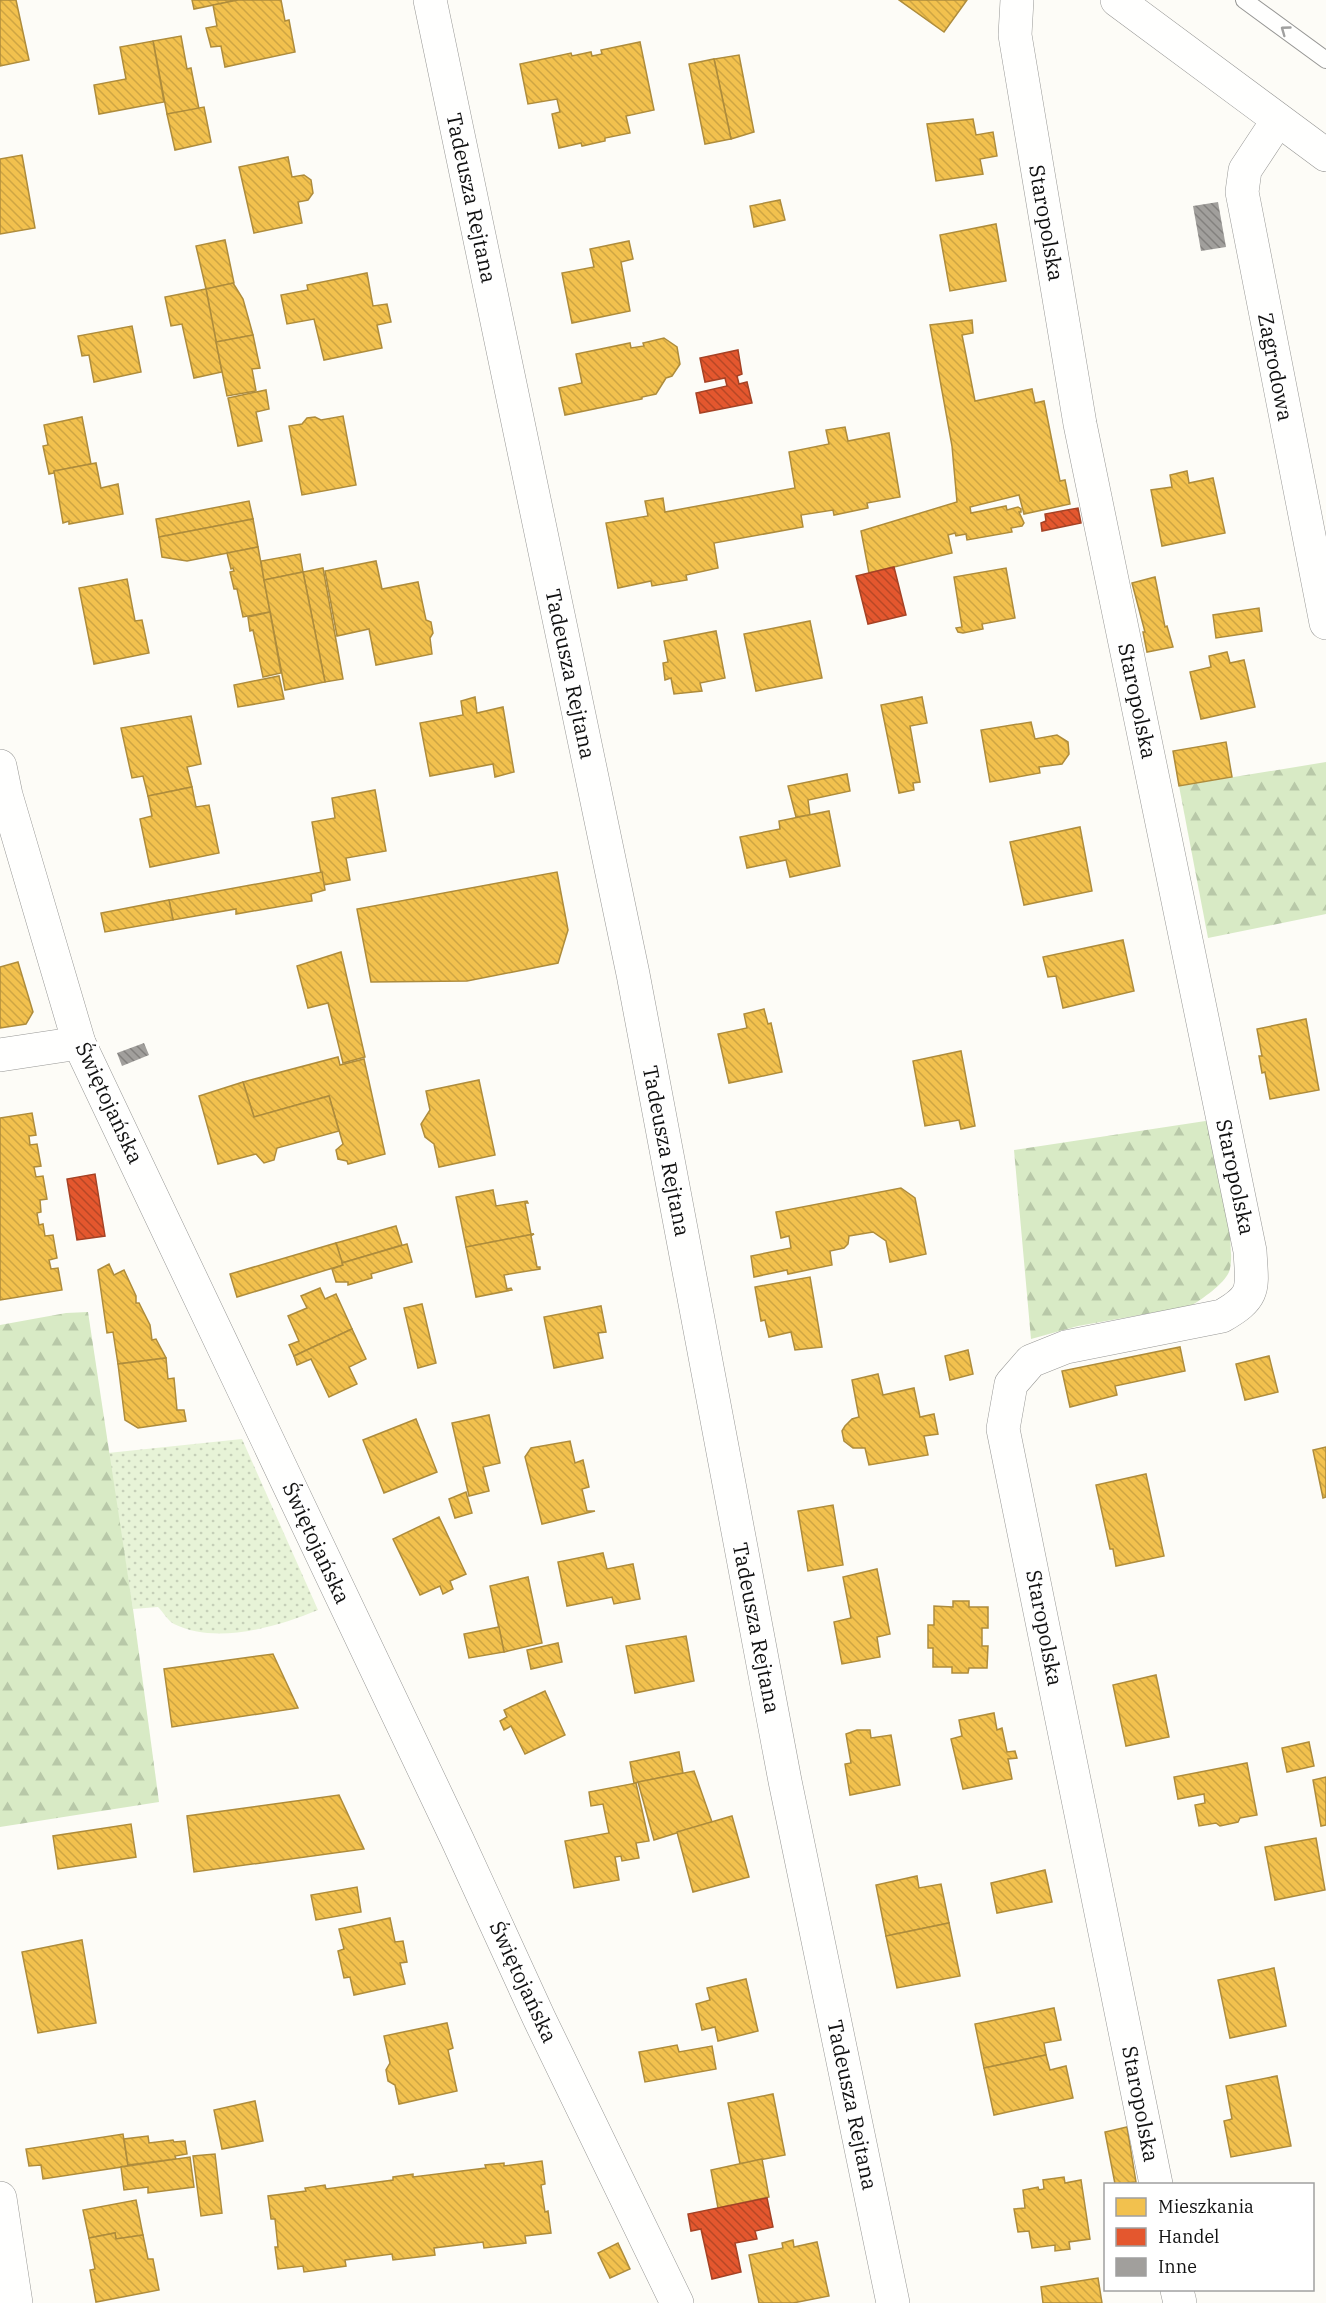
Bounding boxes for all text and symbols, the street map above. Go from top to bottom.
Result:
one-way arrow [1280,26,1291,37]
street label: Tadeusza Rejtana [440,110,504,285]
street label: Staropolska [1023,162,1071,283]
street label: Zagrodowa [1252,310,1300,423]
street label: Tadeusza Rejtana [539,586,603,761]
street label: Staropolska [1112,640,1164,761]
street label: Świętojańska [70,1037,150,1168]
street label: Tadeusza Rejtana [637,1063,697,1239]
street label: Staropolska [1210,1116,1262,1237]
street label: Świętojańska [277,1477,357,1608]
street label: Tadeusza Rejtana [727,1540,787,1716]
street label: Staropolska [1020,1567,1070,1688]
street label: Świętojańska [484,1916,564,2047]
street label: Tadeusza Rejtana [821,2017,885,2192]
street label: Staropolska [1116,2043,1166,2164]
legend [1104,2183,1314,2291]
text: Mieszkania [1158,2195,1254,2218]
text: Handel [1158,2225,1220,2248]
text: Inne [1158,2255,1197,2278]

